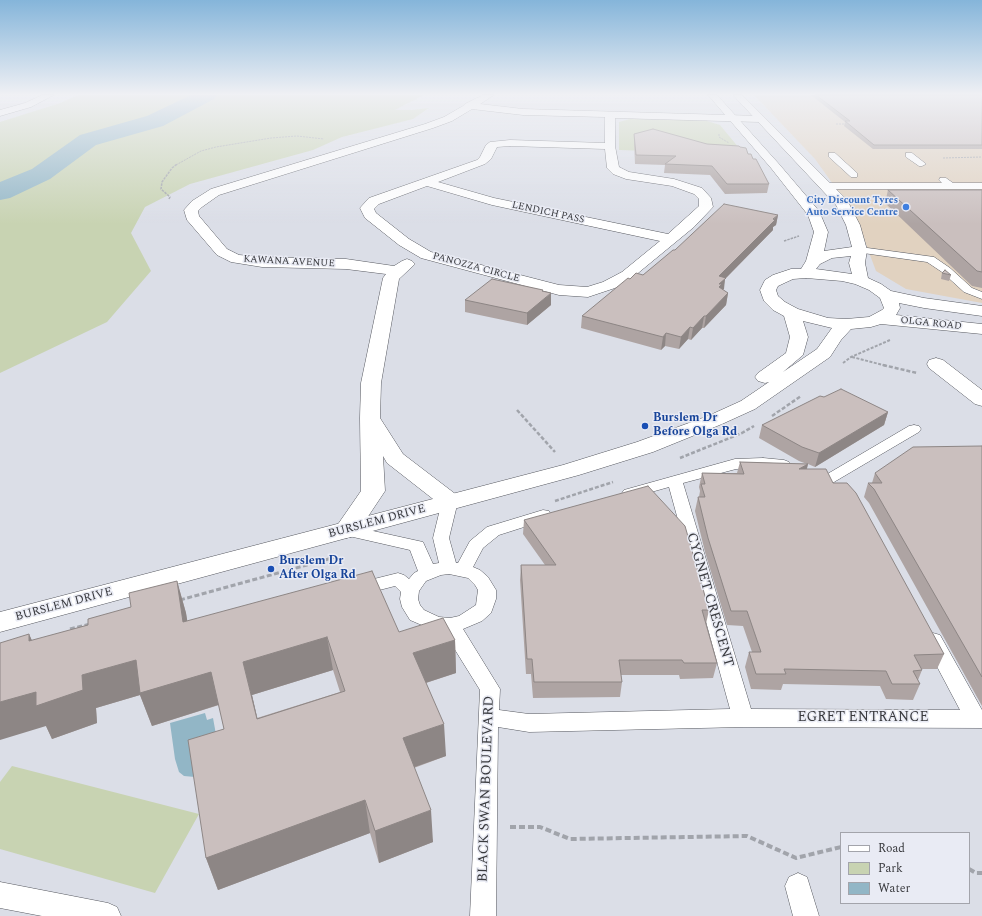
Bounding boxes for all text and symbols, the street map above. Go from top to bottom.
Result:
place label: City Discount Tyres Auto Service Centre [806,195,898,218]
street label: LENDICH PASS [511,199,585,227]
marker: City Discount Tyres Auto Service Centre [901,202,911,212]
street label: PANOZZA CIRCLE [431,251,521,285]
street label: KAWANA AVENUE [243,254,335,270]
street label: OLGA ROAD [900,315,962,333]
place label: Burslem Dr Before Olga Rd [653,412,737,440]
marker: Burslem Dr Before Olga Rd [640,421,650,431]
street label: BURSLEM DRIVE [327,502,427,542]
street label: CYGNET CRESCENT [682,531,736,669]
place label: Burslem Dr After Olga Rd [279,555,356,583]
marker: Burslem Dr After Olga Rd [266,564,276,574]
street label: BURSLEM DRIVE [14,585,114,625]
street label: BLACK SWAN BOULEVARD [475,695,499,883]
street label: EGRET ENTRANCE [797,710,929,726]
legend [840,832,970,904]
text: Road [878,839,905,858]
text: Park [878,859,903,878]
text: Water [878,879,910,898]

